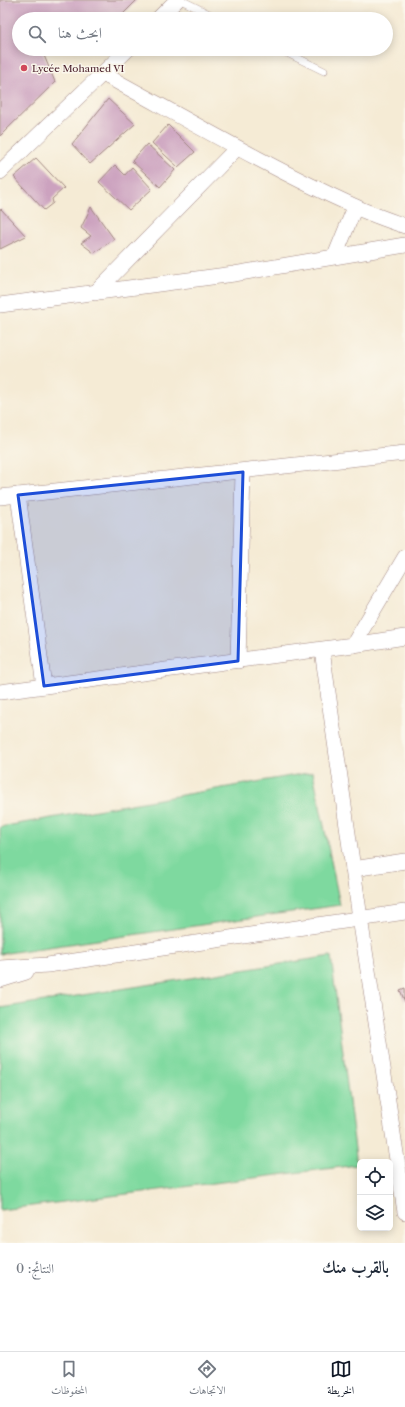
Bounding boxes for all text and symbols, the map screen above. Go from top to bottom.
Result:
search box [12,12,393,56]
icon: search [26,23,48,45]
text: ابحث هنا [58,23,102,42]
place label: Lycée Mohamed VI [32,62,124,75]
marker: Lycée Mohamed VI [19,63,29,73]
map controls [357,1159,393,1231]
button: locate [357,1159,393,1195]
button: layers [357,1195,393,1231]
text: بالقرب منك [322,1257,389,1277]
text: النتائج: 0 [16,1260,54,1276]
tab: المحفوظات [51,1358,87,1401]
tab: الاتجاهات [189,1358,226,1401]
tab: الخريطة [327,1358,354,1401]

